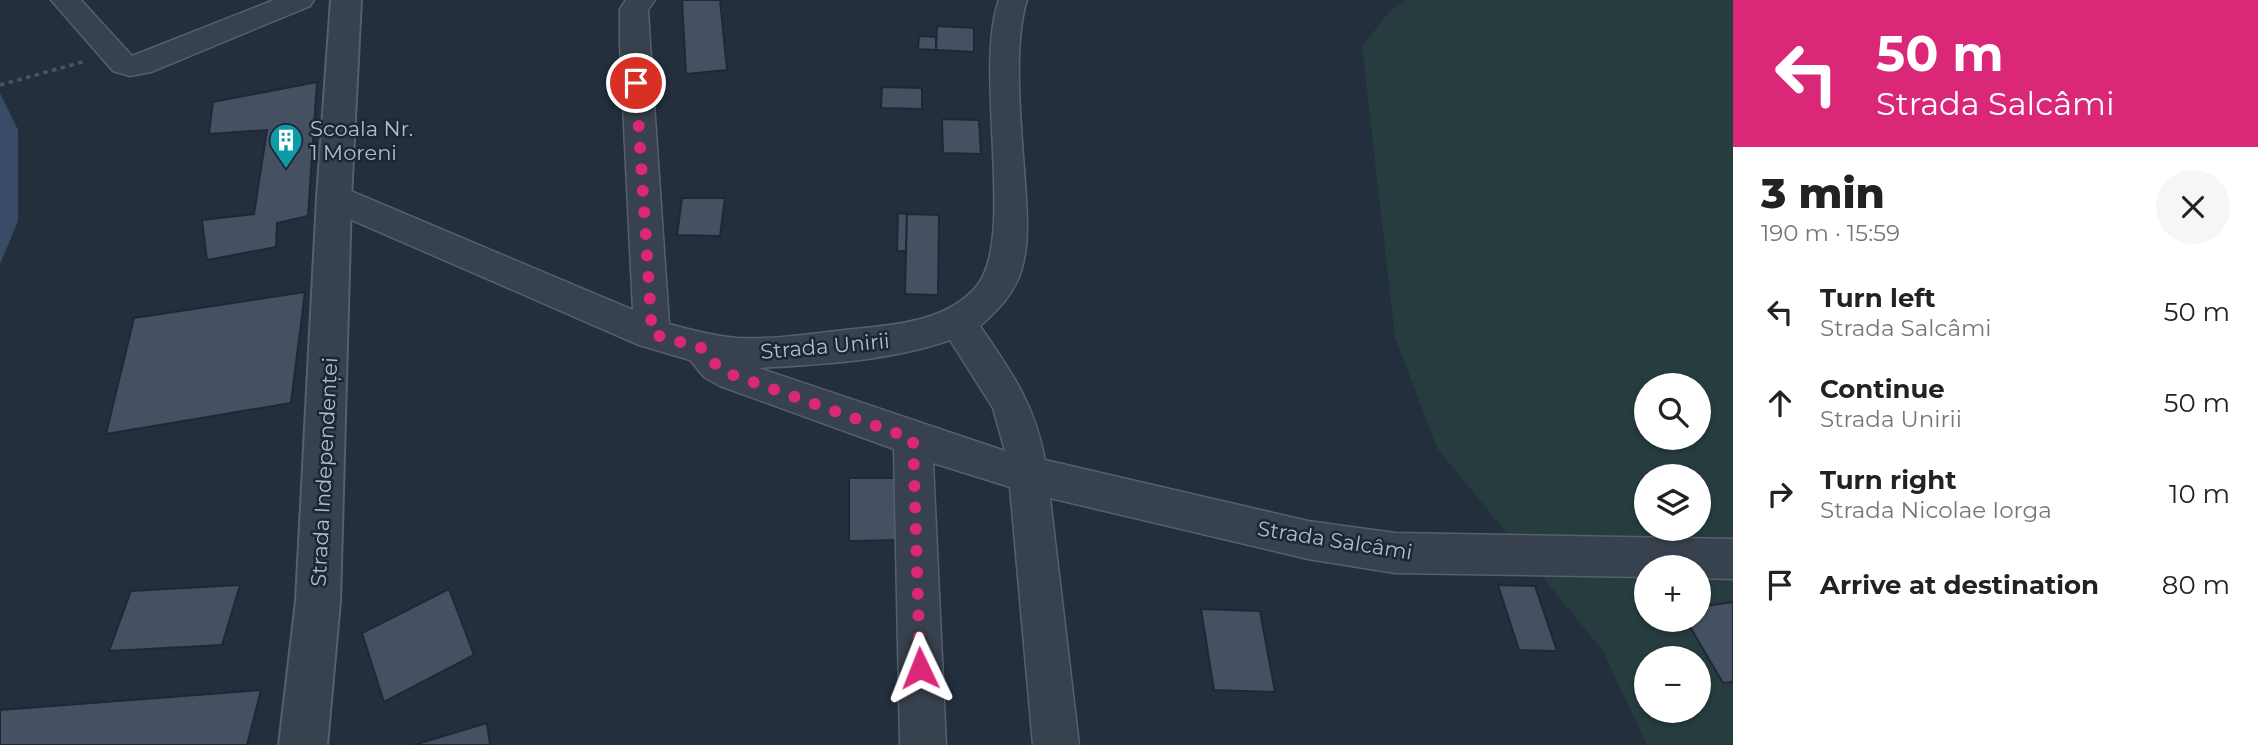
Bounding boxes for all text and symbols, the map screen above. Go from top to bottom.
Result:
text: 50 m [1876,24,2004,83]
icon: left [1761,28,1852,119]
pin [606,53,666,113]
icon: arrive [617,64,655,102]
text: Strada Salcâmi [1876,84,2115,123]
place label: Scoala Nr. 1 Moreni [310,116,413,165]
building icon: Scoala Nr. 1 Moreni [267,121,305,170]
text: 3 min [1761,167,1885,219]
button: close [2156,170,2230,244]
text: 190 m · 15:59 [1761,219,1900,247]
text: Turn left [1820,282,1936,314]
icon: left [1761,293,1799,331]
text: 50 m [2164,296,2230,328]
text: Strada Salcâmi [1820,314,1992,342]
street label: Strada Unirii [759,328,891,364]
street label: Strada Independenței [306,357,343,587]
map controls [1634,373,1711,723]
button: search [1634,373,1711,450]
text: Continue [1820,373,1945,405]
icon: ahead [1761,384,1799,422]
text: 50 m [2164,387,2230,419]
text: Strada Unirii [1820,405,1962,433]
button: layers [1634,464,1711,541]
text: Turn right [1820,464,1956,496]
icon: right [1761,475,1799,513]
text: 10 m [2169,478,2230,510]
text: Strada Nicolae Iorga [1820,496,2052,524]
street label: Strada Salcâmi [1256,515,1414,565]
button: + [1634,555,1711,632]
icon: arrive [1761,566,1799,604]
text: Arrive at destination [1820,569,2099,601]
text: 80 m [2162,569,2230,601]
position arrow [883,631,957,705]
button: − [1634,646,1711,723]

